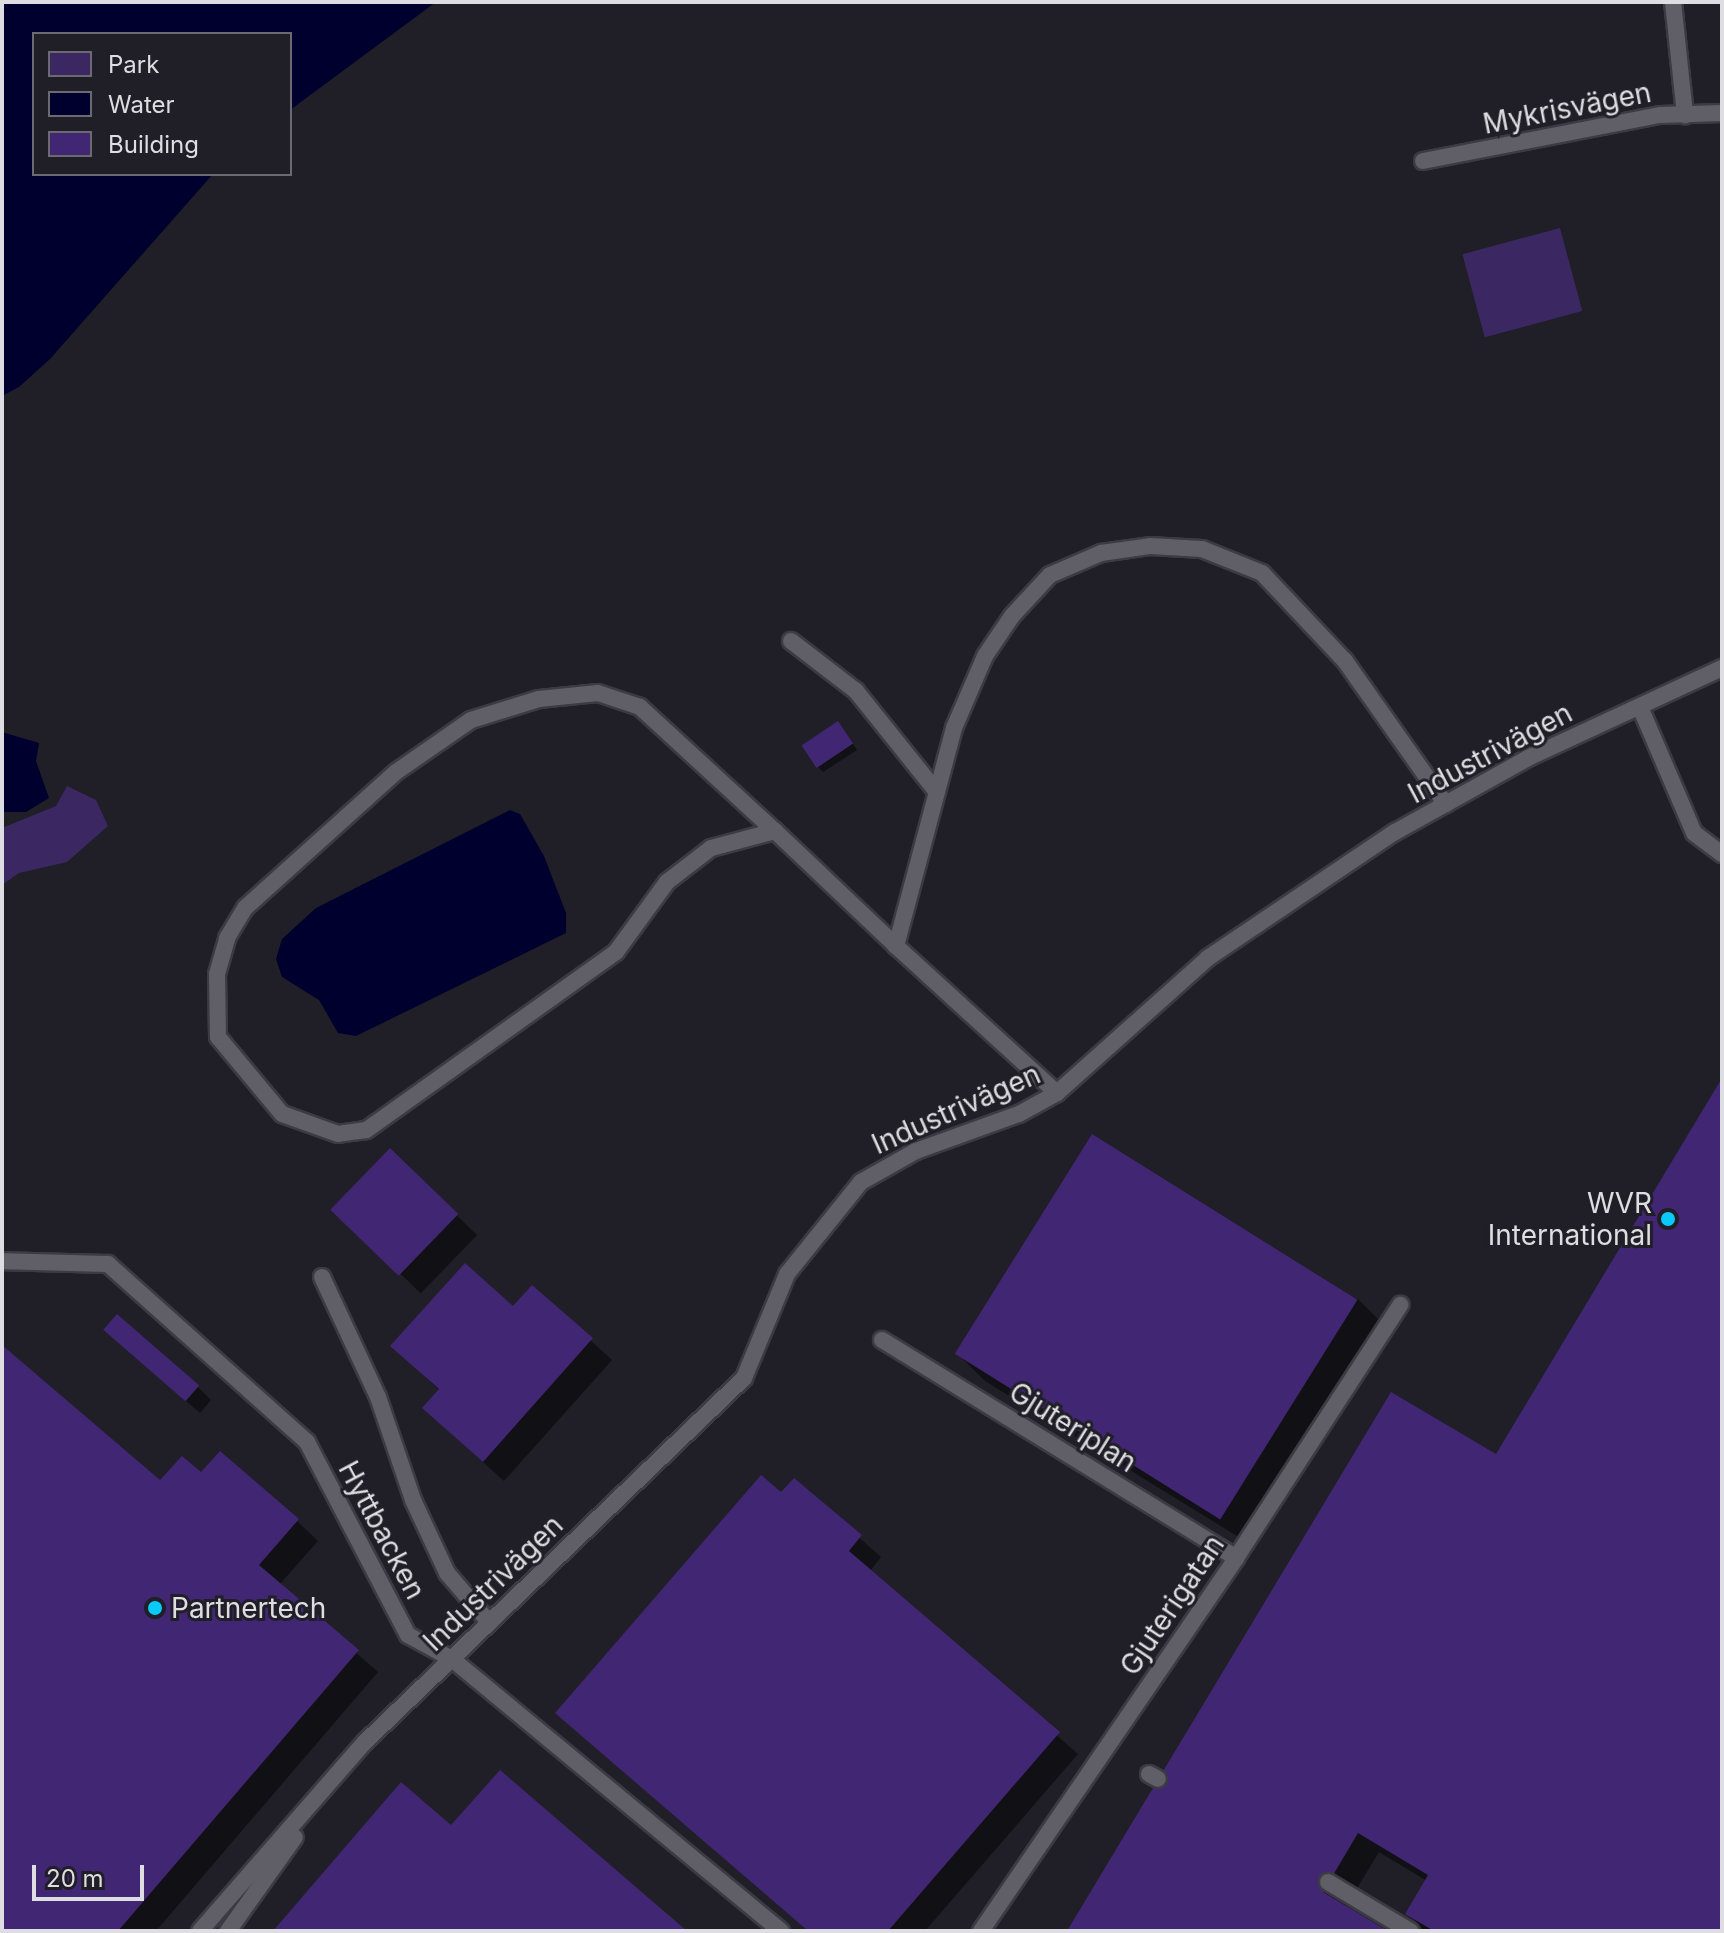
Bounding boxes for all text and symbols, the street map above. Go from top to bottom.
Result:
legend [32,32,292,176]
text: Park [108,50,159,79]
street label: Mykrisvägen [1480,75,1654,141]
text: Water [108,90,175,119]
text: Building [108,130,199,159]
street label: Industrivägen [1402,696,1578,810]
street label: Industrivägen [867,1057,1045,1161]
place label: WVR International [1488,1186,1652,1252]
marker: WVR International [1659,1210,1677,1228]
street label: Gjuteriplan [1003,1375,1143,1479]
street label: Hyttbacken [332,1455,432,1605]
street label: Industrivägen [416,1508,570,1658]
street label: Gjuterigatan [1113,1529,1231,1681]
place label: Partnertech [171,1591,326,1625]
marker: Partnertech [146,1599,164,1617]
scale bar [36,1849,148,1899]
text: 20 m [46,1864,104,1893]

